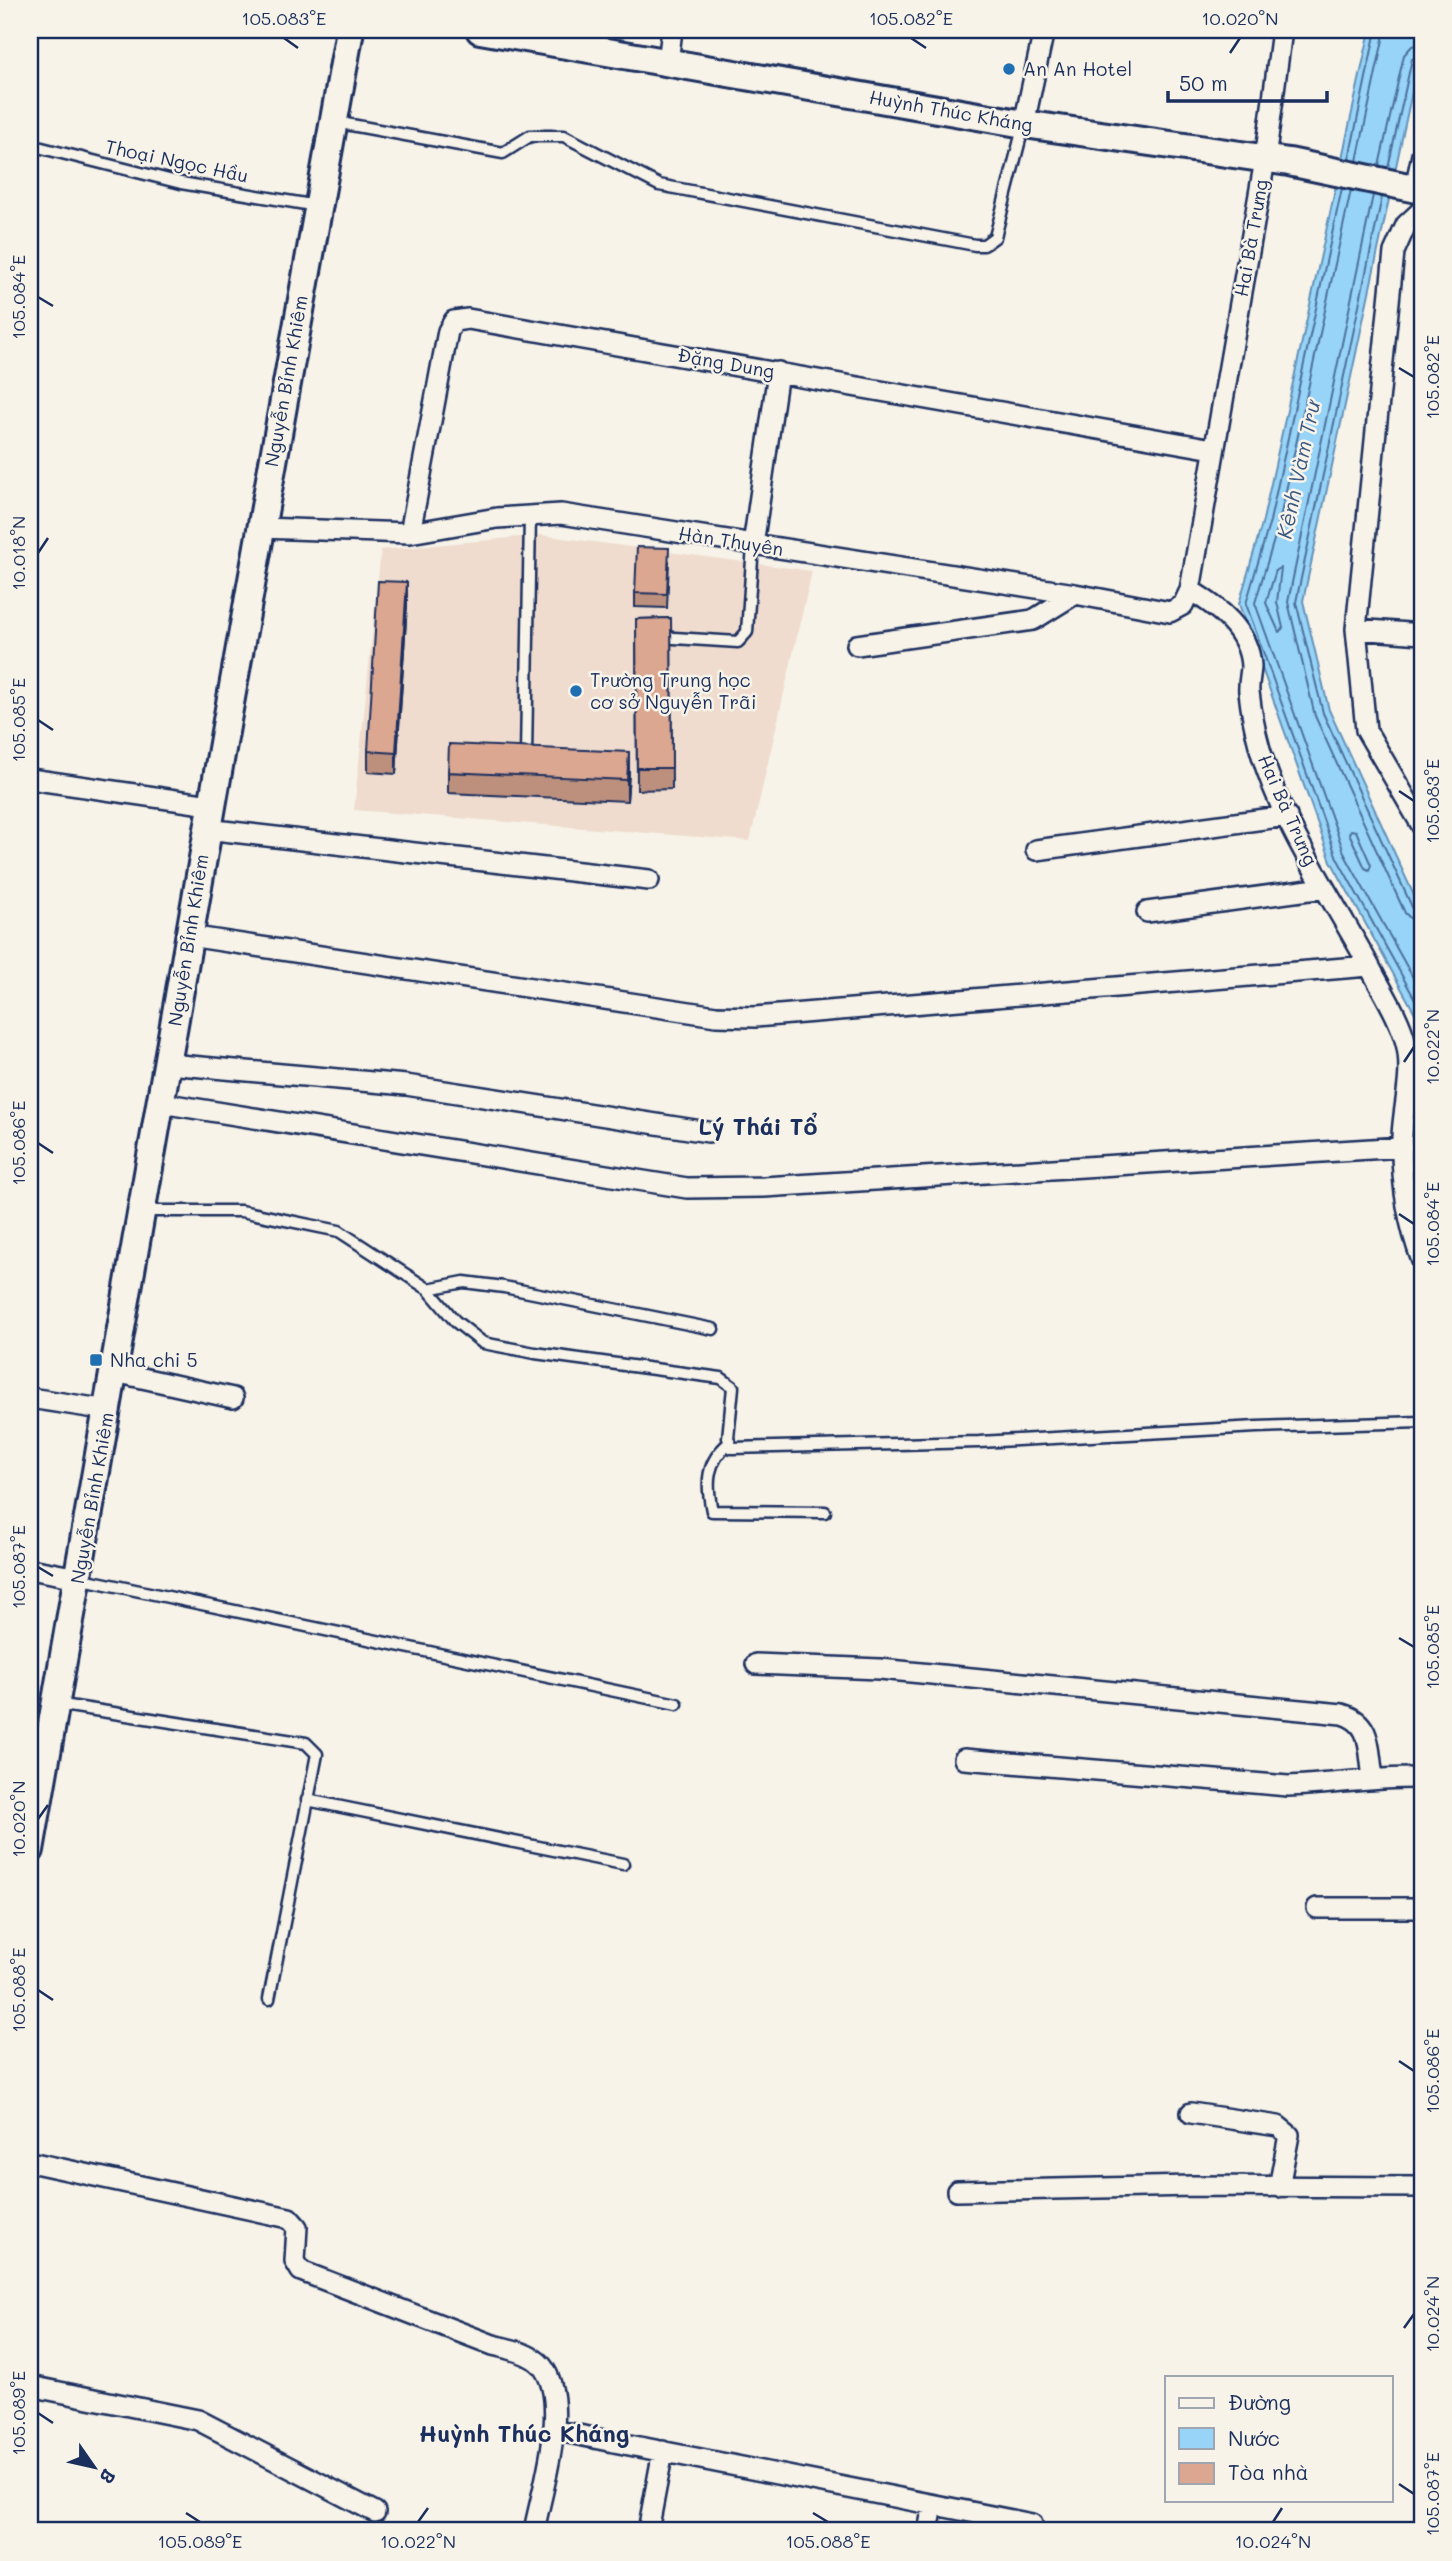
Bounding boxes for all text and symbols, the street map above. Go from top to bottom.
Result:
text: 105.083°E [242,6,326,30]
text: 105.082°E [869,6,953,30]
text: 10.020°N [1202,6,1278,30]
place label: An An Hotel [1023,56,1132,81]
scale bar [1168,60,1328,104]
marker: An An Hotel [1001,61,1017,77]
text: 50 m [1179,69,1228,96]
street label: Huỳnh Thúc Kháng [867,84,1035,137]
street label: Thoại Ngọc Hầu [103,133,251,188]
street label: Hai Bà Trưng [1228,177,1273,299]
text: 105.084°E [6,255,30,339]
street label: Nguyễn Bỉnh Khiêm [258,293,313,469]
text: 105.082°E [1420,335,1444,419]
street label: Đặng Dung [676,342,777,383]
water label: Kênh Vàm Trư [1270,397,1326,541]
text: 10.018°N [6,516,30,590]
street label: Hàn Thuyên [677,520,785,561]
place label: Trường Trung học cơ sở Nguyễn Trãi [590,667,757,714]
text: 105.085°E [6,678,30,762]
marker: Trường Trung học cơ sở Nguyễn Trãi [568,683,584,699]
street label: Hai Bà Trưng [1253,750,1324,869]
text: 105.083°E [1420,759,1444,843]
street label: Nguyễn Bỉnh Khiêm [162,852,213,1028]
text: 10.022°N [1420,1009,1444,1085]
text: 105.086°E [6,1100,30,1186]
district label: Lý Thái Tổ [699,1111,817,1141]
text: 105.084°E [1420,1182,1444,1266]
place label: Nha chi 5 [110,1347,198,1372]
marker: Nha chi 5 [88,1352,104,1368]
street label: Nguyễn Bỉnh Khiêm [64,1410,119,1586]
text: 105.087°E [6,1525,30,1609]
text: 105.085°E [1420,1605,1444,1689]
text: 10.020°N [6,1781,30,1857]
text: 105.088°E [6,1947,30,2033]
text: 105.086°E [1420,2028,1444,2114]
text: 10.024°N [1420,2276,1444,2352]
text: 105.089°E [6,2371,30,2455]
legend [1165,2376,1392,2502]
text: Đường [1228,2388,1291,2415]
district label: Huỳnh Thúc Kháng [419,2418,629,2448]
text: Nước [1228,2424,1280,2451]
north arrow [60,2432,130,2502]
text: 105.087°E [1420,2452,1444,2536]
text: Tòa nhà [1228,2458,1309,2485]
text: B [95,2464,122,2489]
text: 105.089°E [158,2529,242,2553]
text: 10.022°N [380,2529,456,2553]
text: 105.088°E [785,2529,871,2553]
text: 10.024°N [1235,2529,1311,2553]

